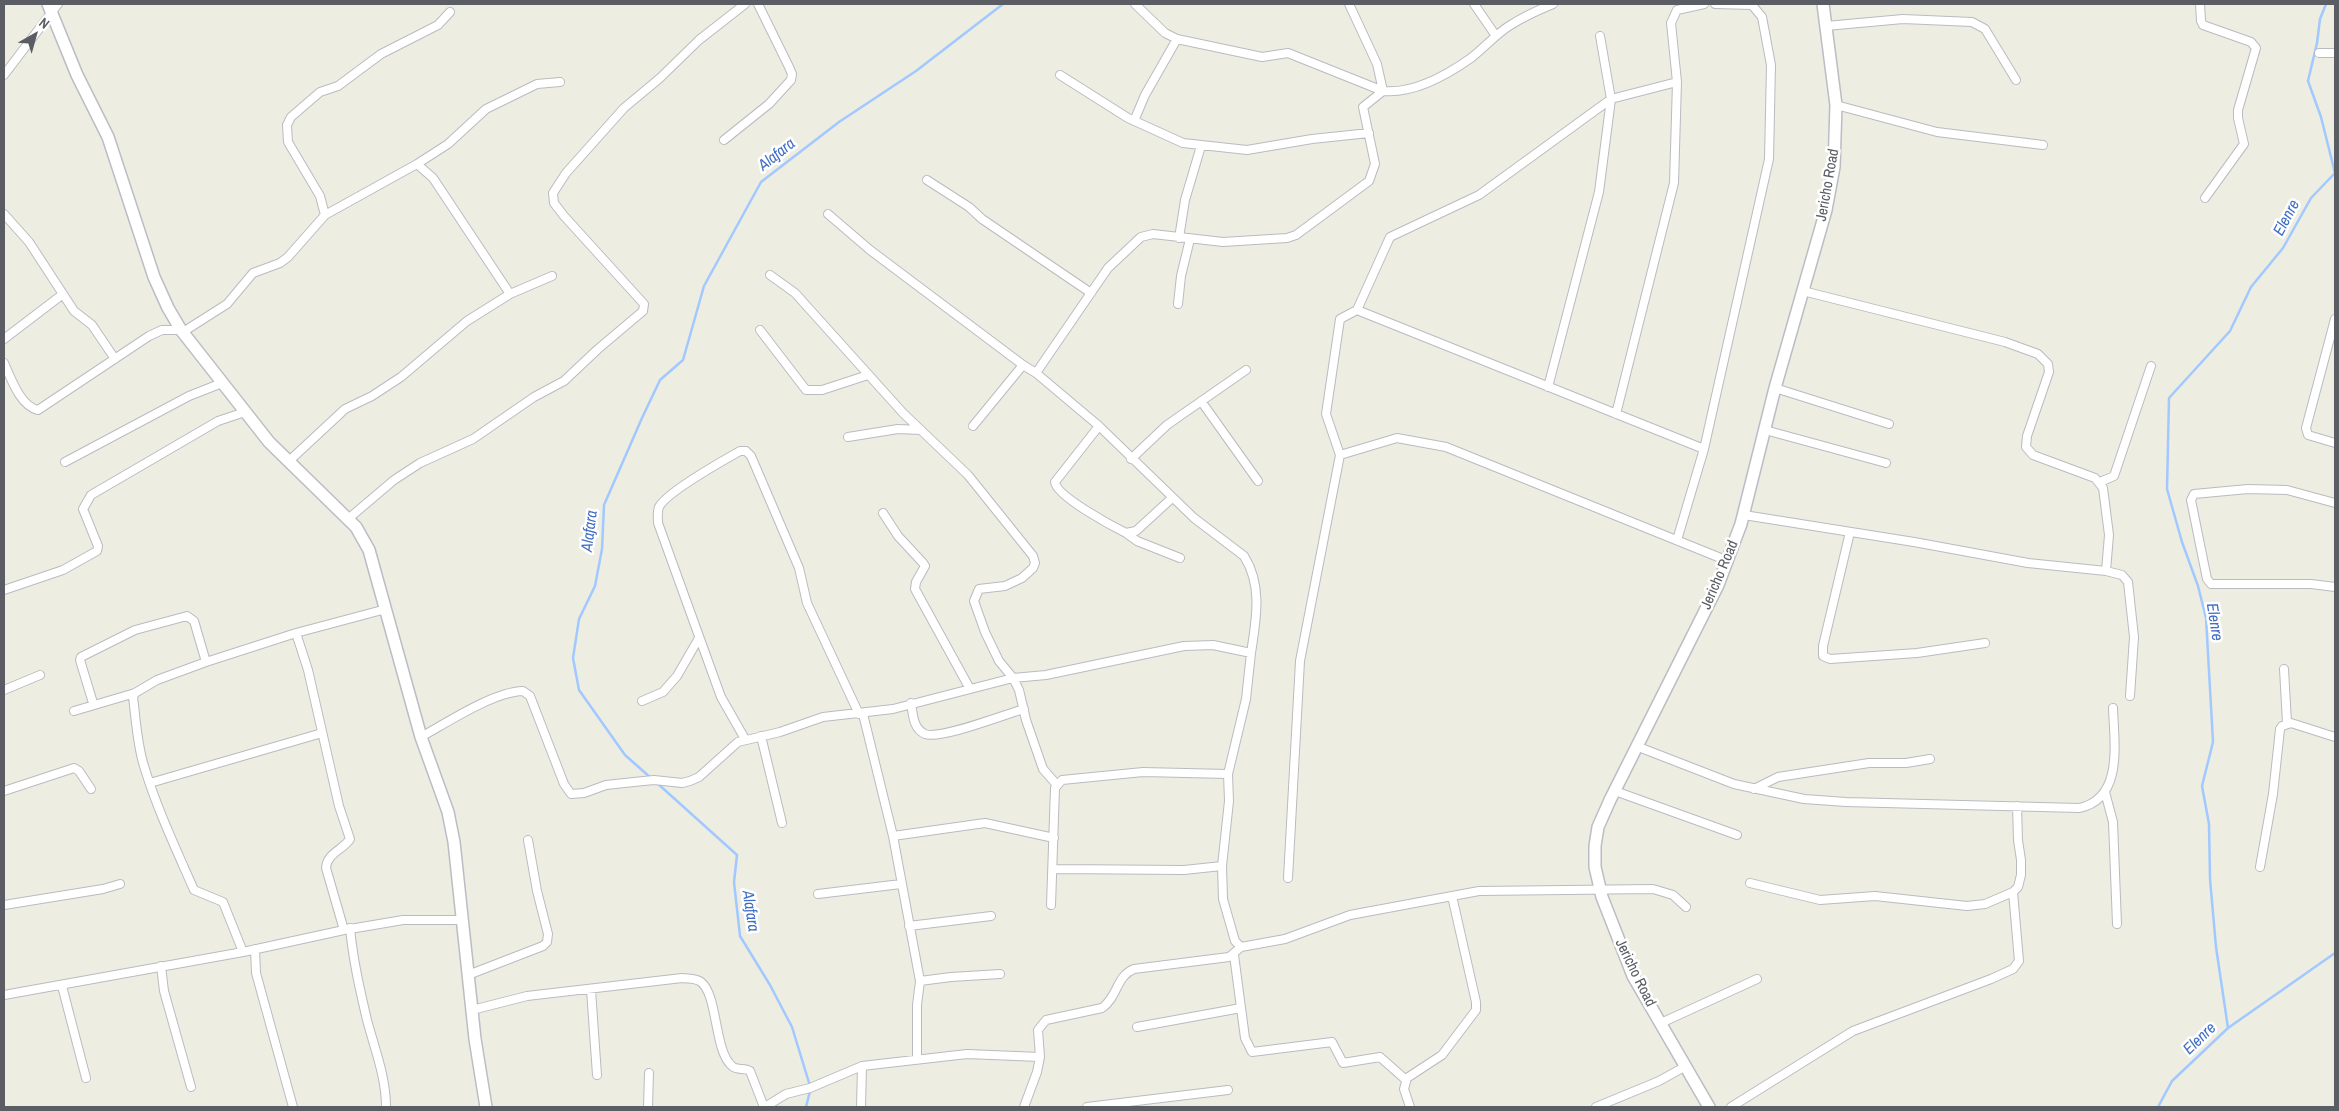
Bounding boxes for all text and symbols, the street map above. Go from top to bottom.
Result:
north arrow [10,10,60,60]
text: N [35,14,53,33]
water label: Alafara [755,135,799,175]
street label: Jericho Road [1813,147,1843,223]
water label: Elenre [2270,197,2304,239]
water label: Alafara [578,509,602,553]
street label: Jericho Road [1697,538,1743,612]
water label: Elenre [2202,602,2226,642]
water label: Alafara [737,889,763,933]
street label: Jericho Road [1611,936,1659,1010]
water label: Elenre [2180,1019,2220,1059]

